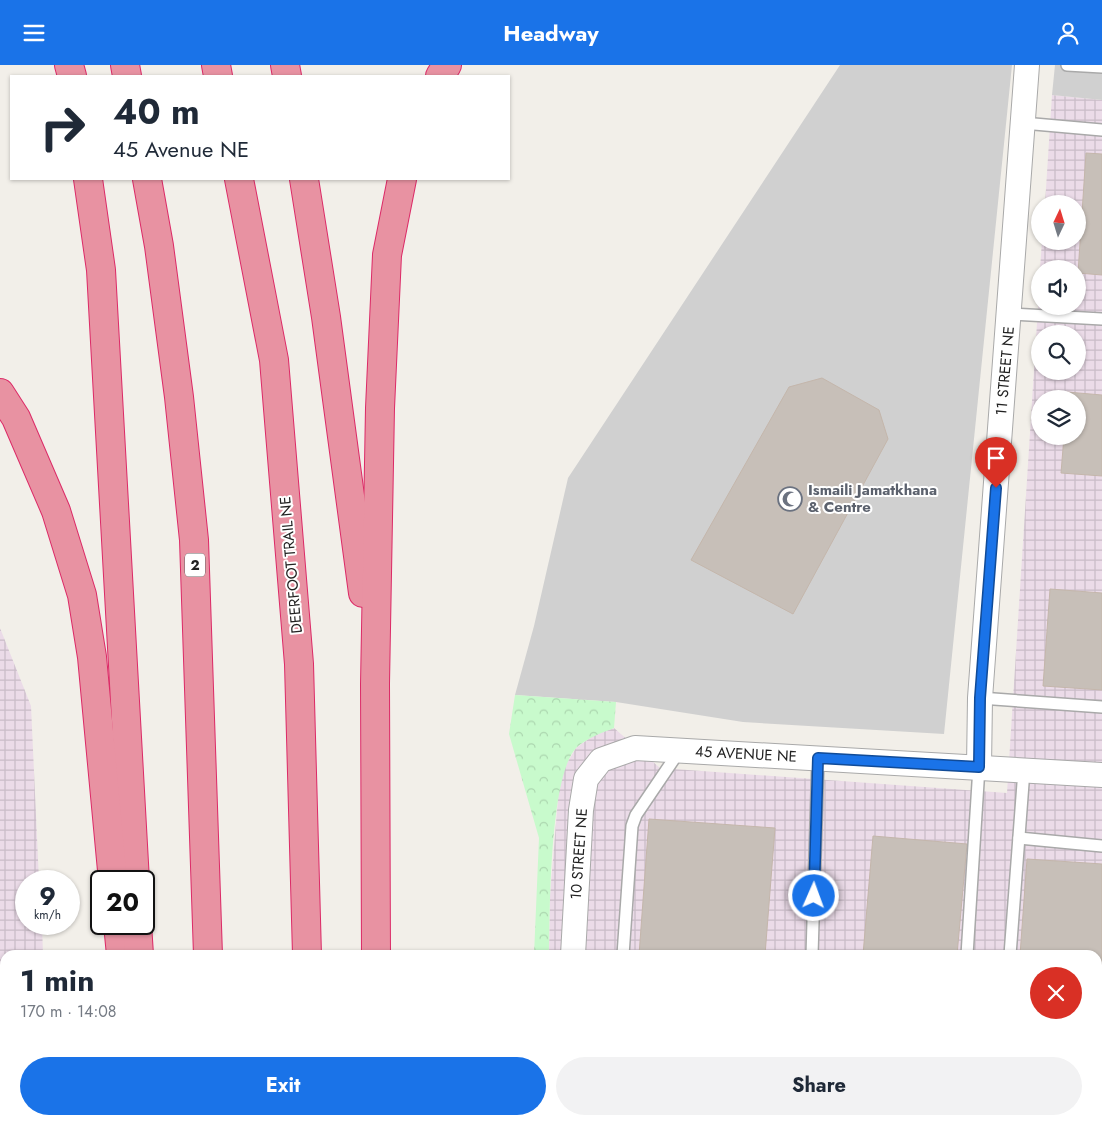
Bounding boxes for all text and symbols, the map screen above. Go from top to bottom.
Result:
text: Headway [503,17,599,49]
icon: menu [20,19,48,47]
icon: person [1054,19,1082,47]
text: 40 m [113,87,200,137]
icon: right [30,95,95,160]
text: 45 Avenue NE [113,133,249,165]
north arrow [1031,195,1086,250]
map controls [1031,195,1086,445]
button: sound [1031,260,1086,315]
street label: 11 STREET NE [990,325,1020,417]
button: search [1031,325,1086,380]
button: layers [1031,390,1086,445]
pin [975,437,1017,488]
icon: arrive [982,444,1010,472]
place label: Ismaili Jamatkhana & Centre [808,479,937,518]
mosque icon: Ismaili Jamatkhana & Centre [777,486,803,512]
street label: DEERFOOT TRAIL NE [274,496,308,634]
road number: 2 [185,553,205,577]
street label: 45 AVENUE NE [695,740,797,768]
street label: 10 STREET NE [565,807,593,901]
position arrow [787,869,839,921]
speed limit sign: 20 [90,870,155,935]
text: 9 [39,878,56,914]
text: km/h [34,906,61,924]
text: 1 min [20,959,94,1002]
button: close [1030,967,1082,1019]
text: 170 m · 14:08 [20,1000,117,1023]
button: Exit [20,1057,546,1115]
button: Share [556,1057,1082,1115]

